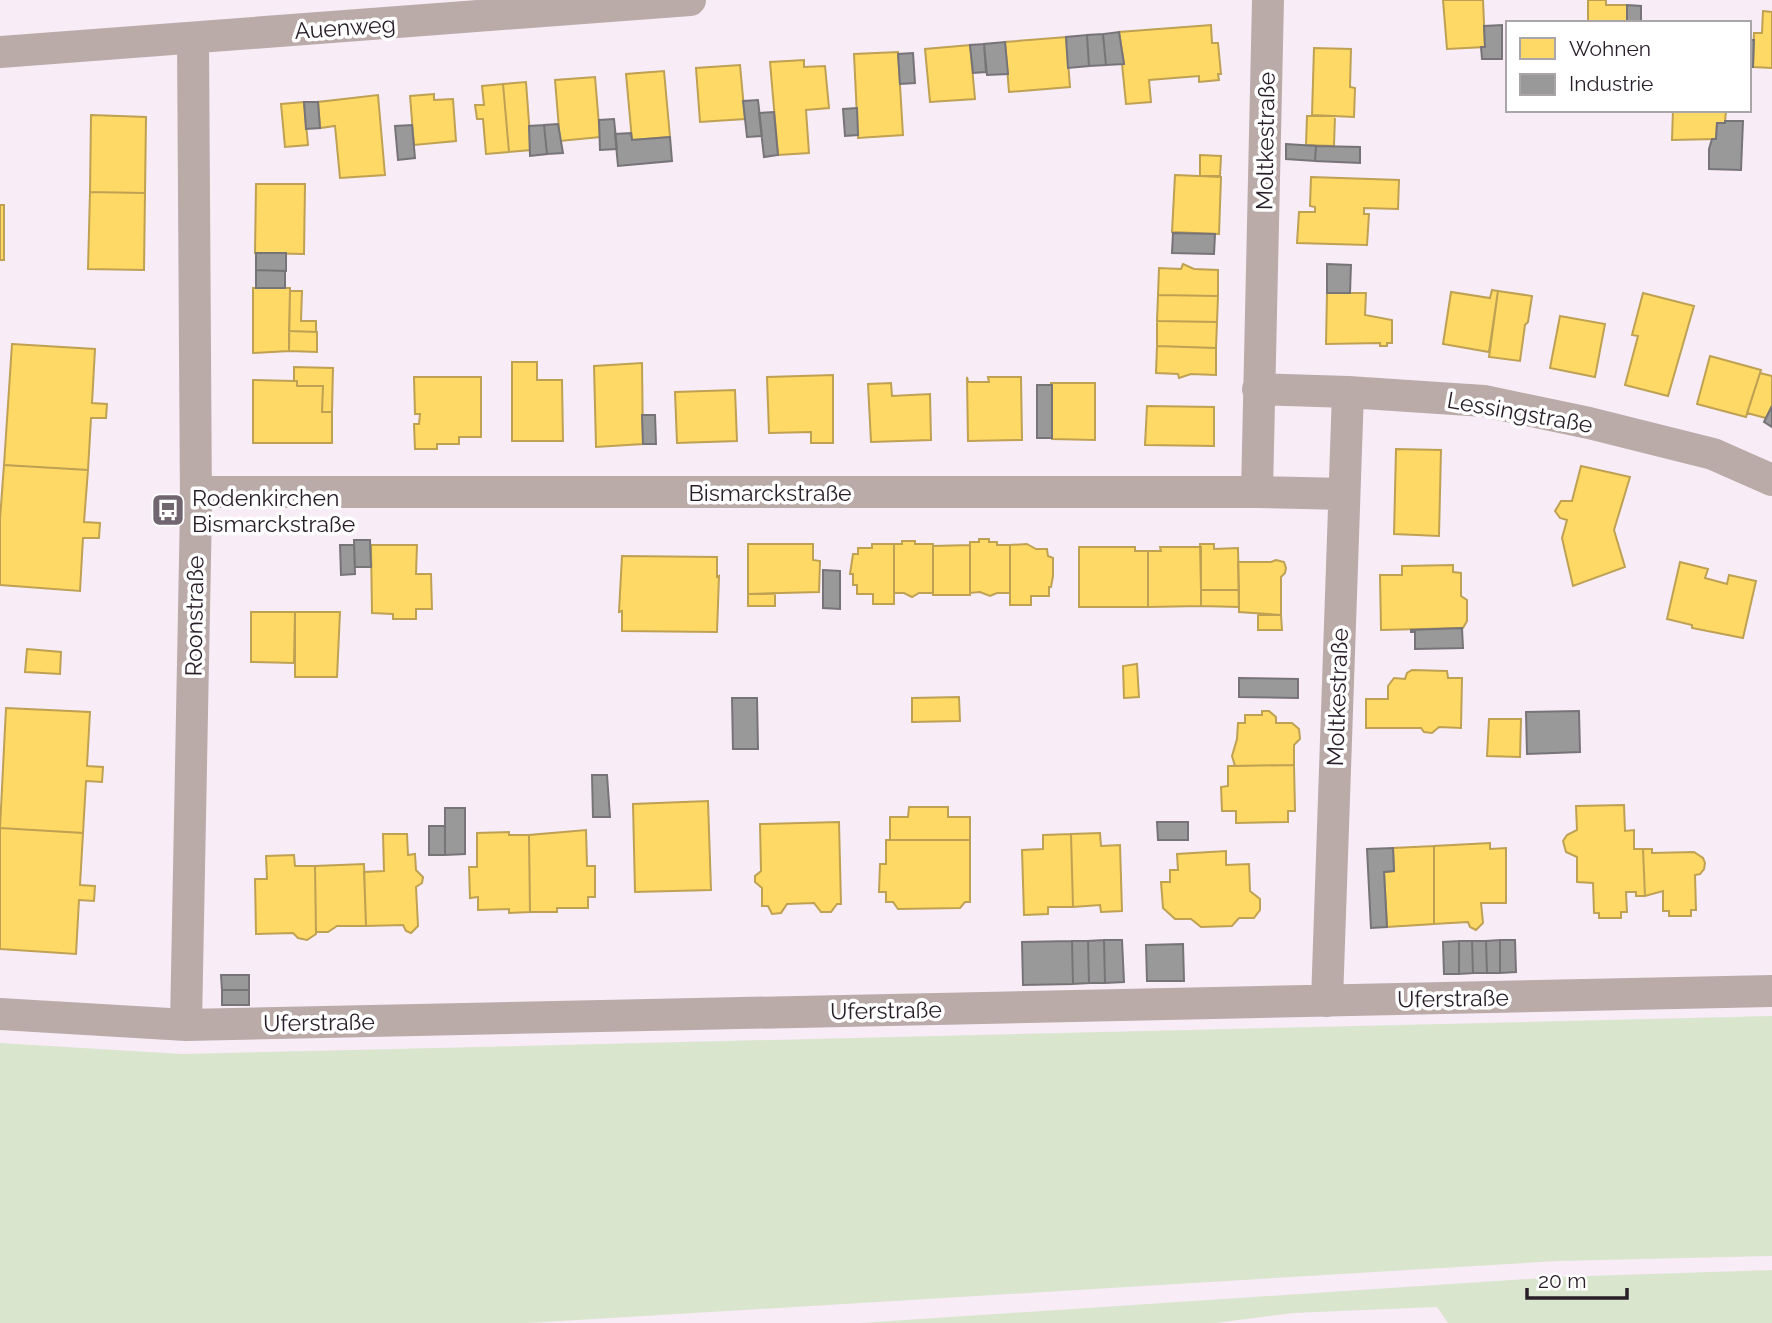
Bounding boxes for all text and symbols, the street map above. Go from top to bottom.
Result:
street label: Auenweg [293,10,397,44]
legend [1506,21,1751,112]
text: Wohnen [1569,36,1651,61]
text: Industrie [1569,71,1653,96]
street label: Moltkestraße [1250,72,1280,210]
street label: Lessingstraße [1445,386,1595,438]
street label: Bismarckstraße [688,479,852,506]
place label: Rodenkirchen Bismarckstraße [192,484,355,537]
bus stop icon: Rodenkirchen Bismarckstraße [149,491,187,529]
street label: Roonstraße [179,555,209,677]
street label: Moltkestraße [1321,627,1353,767]
street label: Uferstraße [1397,984,1509,1012]
street label: Uferstraße [830,996,942,1024]
street label: Uferstraße [263,1008,375,1036]
scale bar [1527,1256,1627,1300]
text: 20 m [1538,1268,1586,1293]

